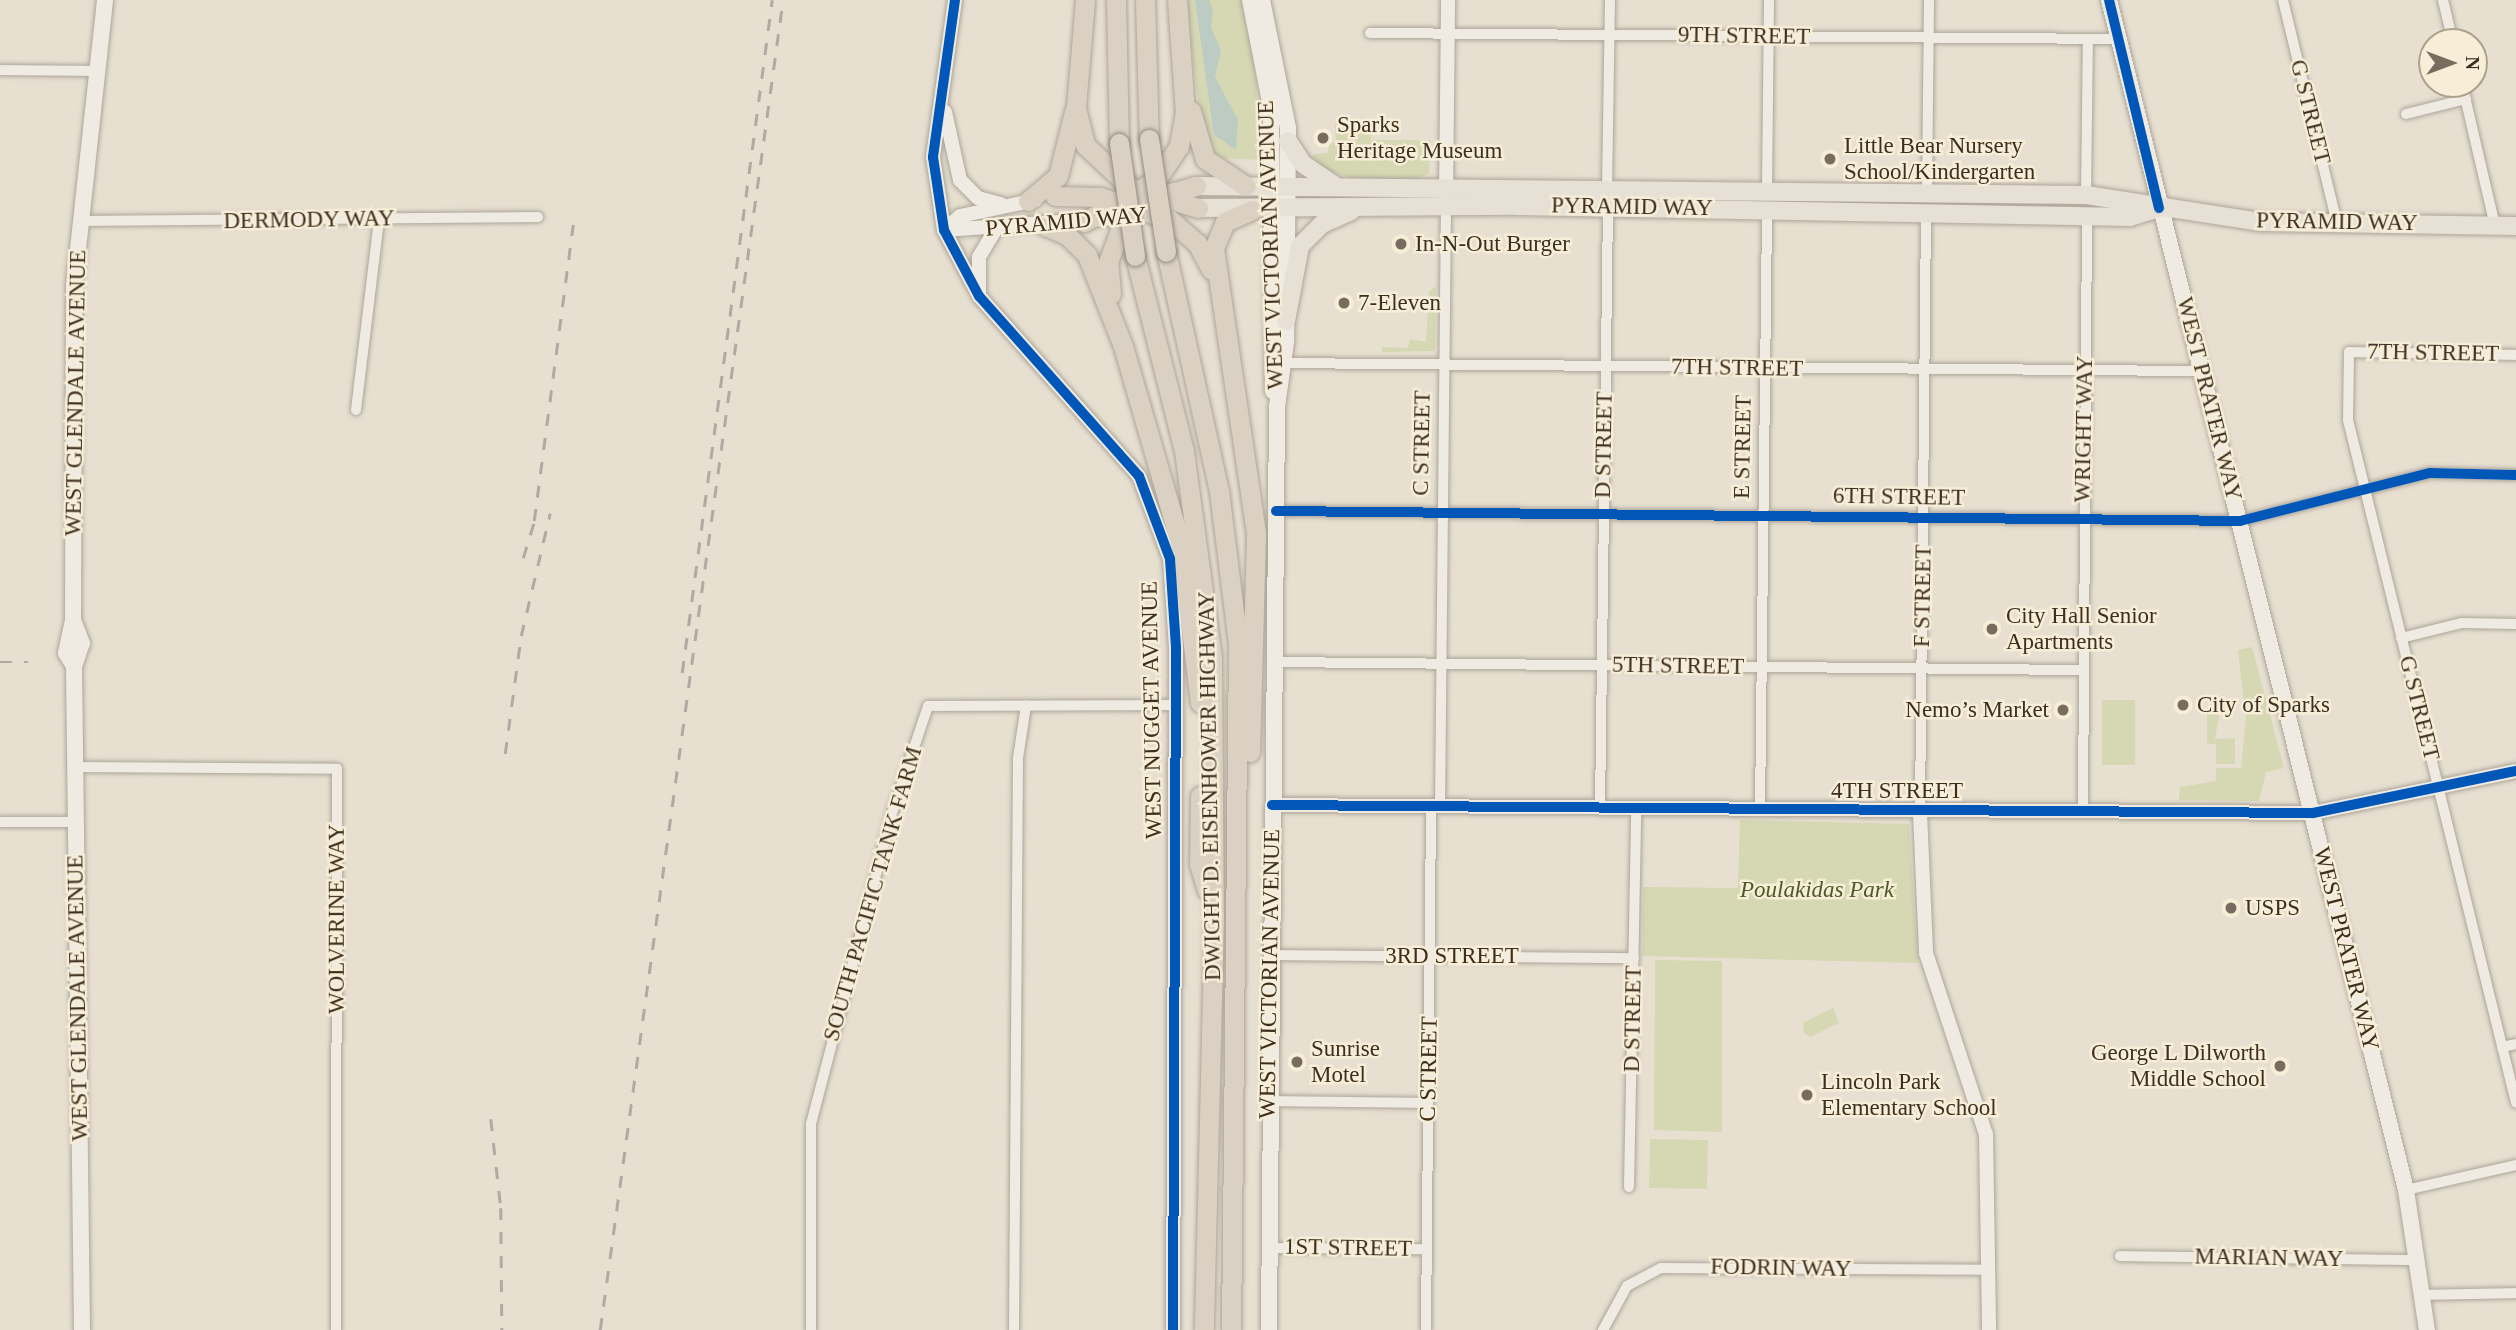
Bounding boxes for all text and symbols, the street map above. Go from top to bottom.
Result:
street label: 9TH STREET [1678,21,1810,51]
north arrow [2418,28,2488,98]
text: N [2462,56,2483,70]
street label: G STREET [2284,57,2336,167]
street label: WEST VICTORIAN AVENUE [1252,99,1290,391]
place label: Sparks Heritage Museum [1337,111,1502,165]
marker: Sparks Heritage Museum [1315,130,1331,146]
place label: Little Bear Nursery School/Kindergarten [1844,132,2035,186]
marker: Little Bear Nursery School/Kindergarten [1822,151,1838,167]
street label: PYRAMID WAY [1551,192,1713,222]
street label: PYRAMID WAY [984,201,1148,243]
street label: DERMODY WAY [223,205,395,235]
street label: PYRAMID WAY [2256,207,2418,237]
place label: In-N-Out Burger [1415,230,1570,258]
marker: In-N-Out Burger [1393,236,1409,252]
street label: WEST GLENDALE AVENUE [60,249,92,537]
place label: 7-Eleven [1358,289,1441,317]
street label: WEST PRATER WAY [2170,294,2248,504]
marker: 7-Eleven [1336,295,1352,311]
street label: 7TH STREET [2367,338,2499,368]
street label: 7TH STREET [1671,353,1803,383]
street label: WRIGHT WAY [2069,355,2099,503]
street label: C STREET [1407,390,1437,496]
street label: D STREET [1589,391,1619,499]
street label: E STREET [1728,395,1758,499]
street label: 6TH STREET [1833,482,1965,512]
street label: F STREET [1908,544,1938,648]
street label: WEST NUGGET AVENUE [1136,580,1168,840]
street label: DWIGHT D. EISENHOWER HIGHWAY [1193,591,1227,981]
place label: City Hall Senior Apartments [2006,602,2157,656]
marker: City Hall Senior Apartments [1984,621,2000,637]
street label: 5TH STREET [1612,651,1744,681]
street label: G STREET [2393,653,2445,763]
place label: City of Sparks [2197,691,2330,719]
place label: Nemo’s Market [1905,696,2049,724]
marker: City of Sparks [2175,697,2191,713]
marker: Nemo’s Market [2055,702,2071,718]
street label: SOUTH PACIFIC TANK FARM [818,743,928,1045]
street label: 4TH STREET [1831,777,1963,805]
street label: WOLVERINE WAY [323,824,351,1014]
street label: WEST VICTORIAN AVENUE [1254,828,1286,1120]
street label: WEST PRATER WAY [2307,844,2385,1054]
street label: WEST GLENDALE AVENUE [62,854,94,1142]
park label: Poulakidas Park [1740,876,1894,904]
place label: USPS [2245,894,2300,922]
marker: USPS [2223,900,2239,916]
street label: 3RD STREET [1385,942,1519,970]
street label: D STREET [1618,965,1648,1073]
street label: C STREET [1414,1016,1444,1122]
place label: Sunrise Motel [1311,1035,1380,1089]
place label: George L Dilworth Middle School [2090,1039,2266,1093]
marker: Sunrise Motel [1289,1054,1305,1070]
marker: George L Dilworth Middle School [2272,1058,2288,1074]
place label: Lincoln Park Elementary School [1821,1068,1997,1122]
marker: Lincoln Park Elementary School [1799,1087,1815,1103]
street label: 1ST STREET [1284,1233,1412,1263]
street label: MARIAN WAY [2194,1243,2344,1273]
street label: FODRIN WAY [1710,1253,1852,1283]

